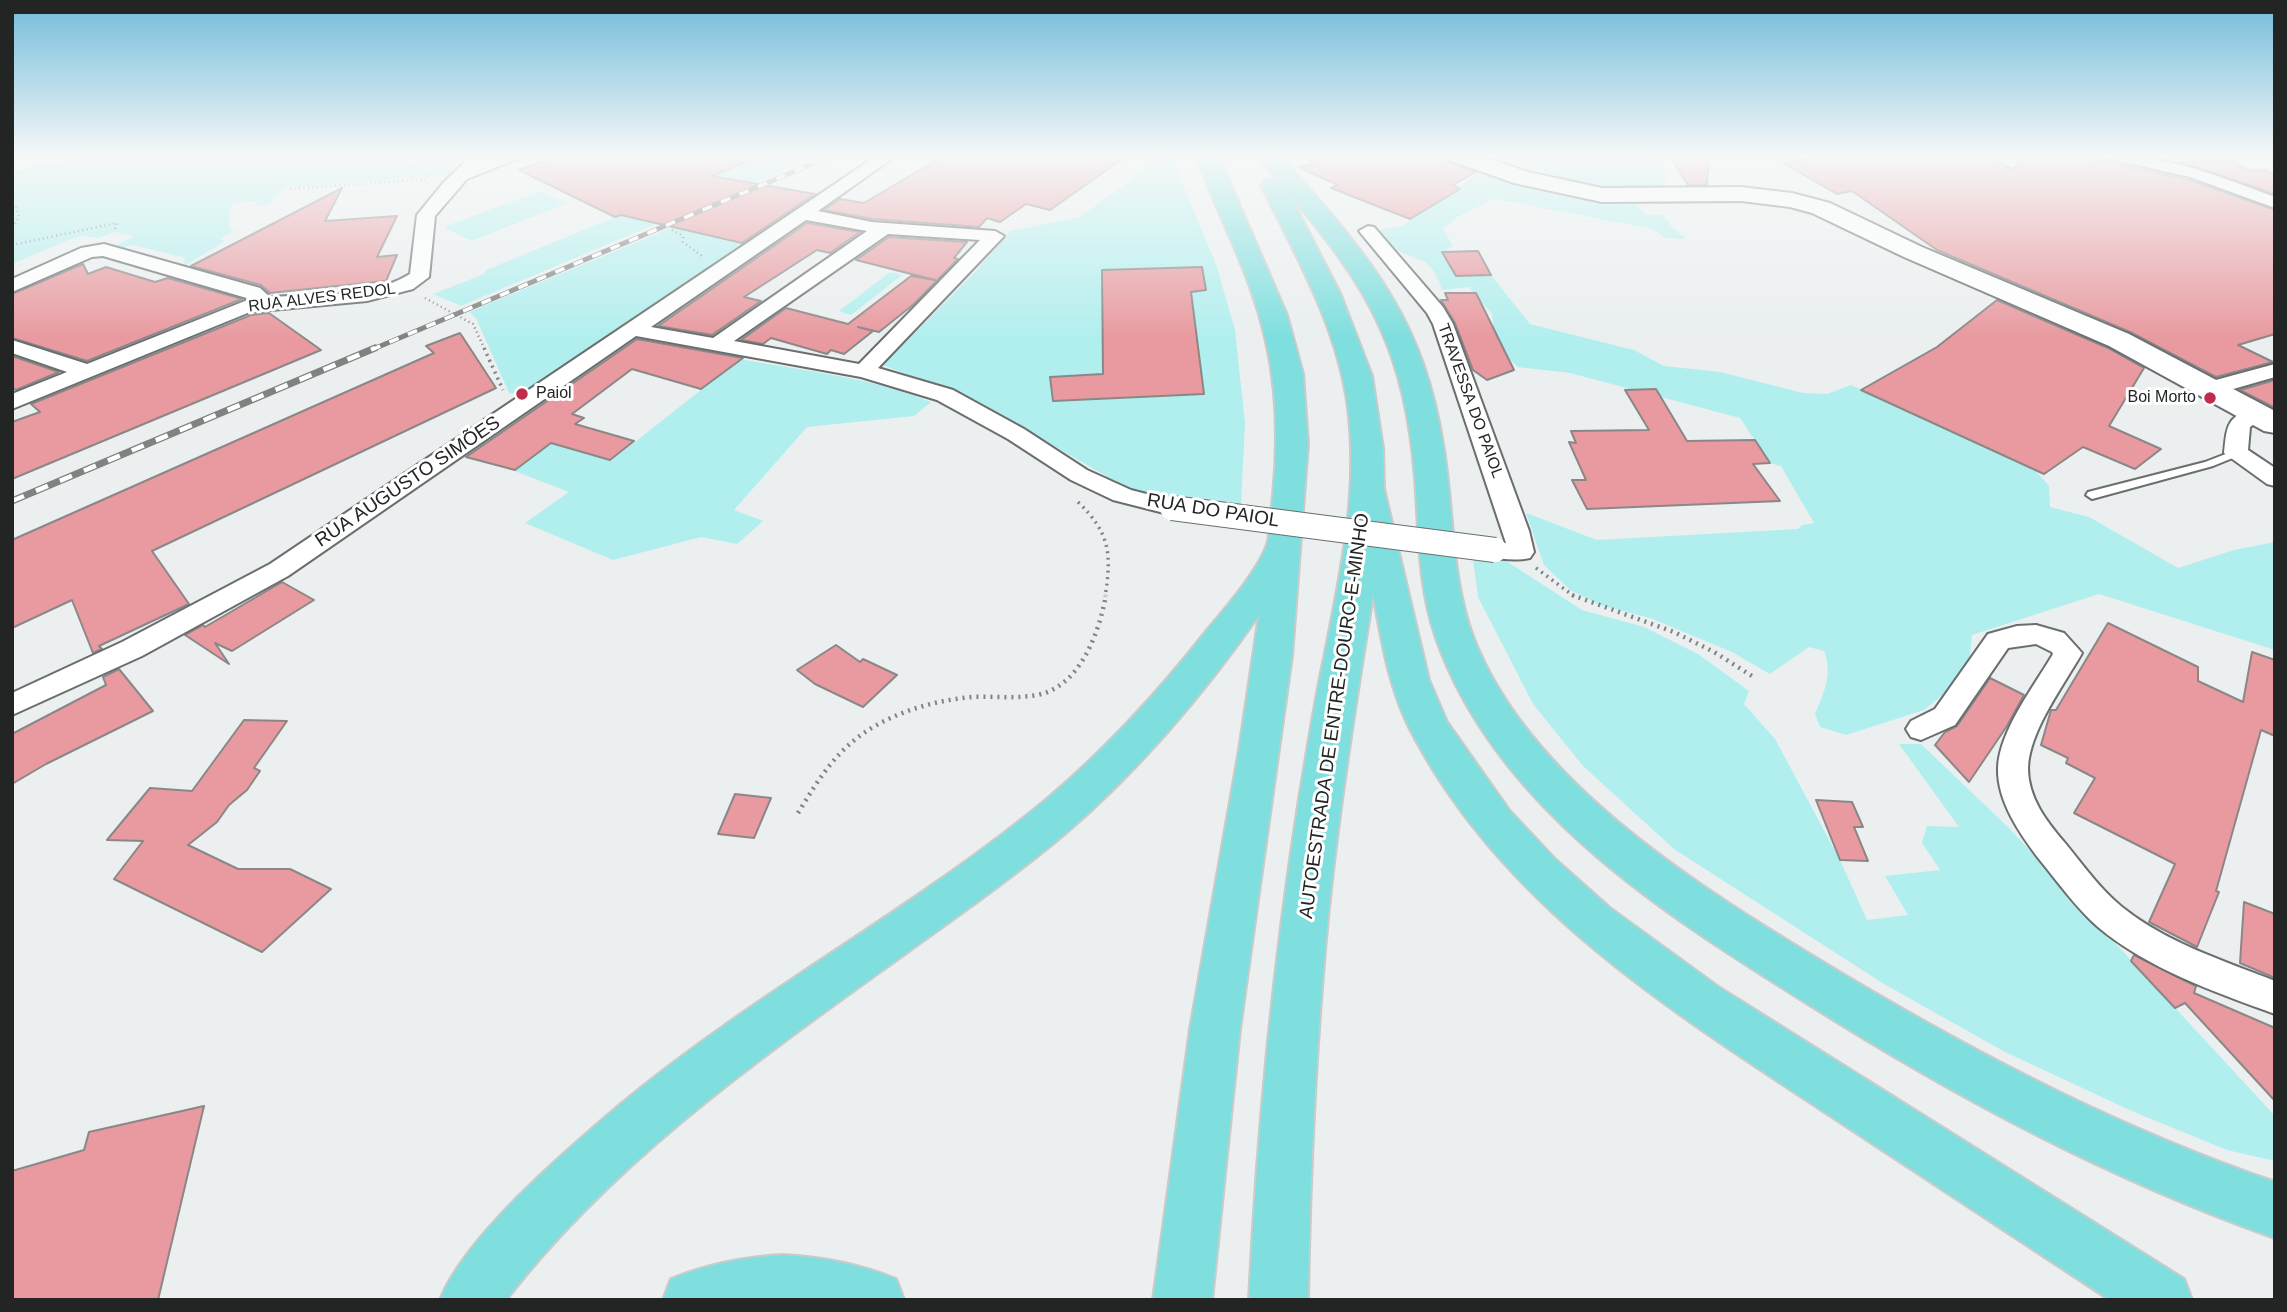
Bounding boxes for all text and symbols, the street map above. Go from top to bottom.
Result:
street label: RUA ALVES REDOL [247,279,397,317]
street label: TRAVESSA DO PAIOL [1433,321,1507,481]
place label: Paiol [536,384,572,404]
marker: Paiol [514,386,530,402]
place label: Boi Morto [2128,388,2196,408]
marker: Boi Morto [2202,390,2218,406]
street label: RUA AUGUSTO SIMÕES [311,412,505,552]
street label: RUA DO PAIOL [1145,489,1281,533]
street label: AUTOESTRADA DE ENTRE-DOURO-E-MINHO [1295,512,1375,920]

